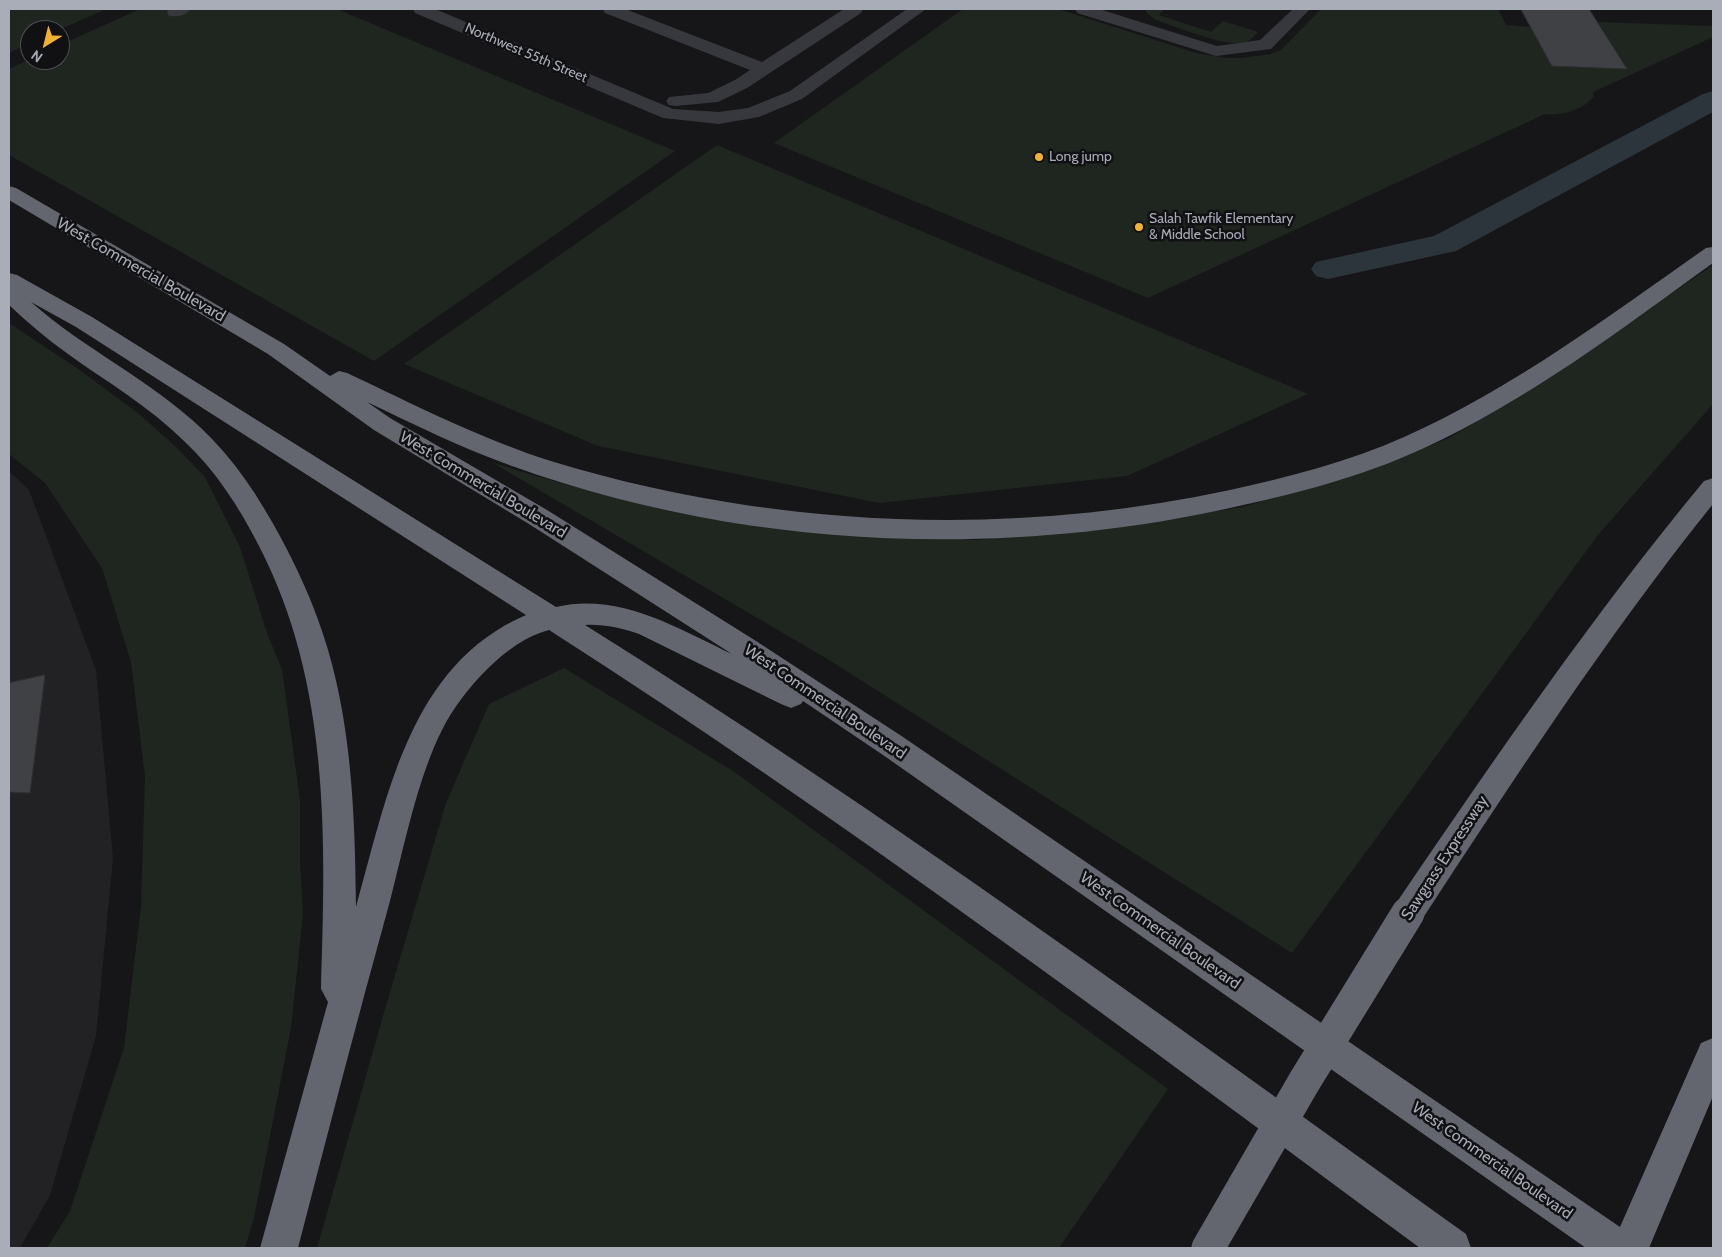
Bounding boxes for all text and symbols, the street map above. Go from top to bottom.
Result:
north arrow [20,20,70,70]
street label: Northwest 55th Street [462,20,590,86]
text: N [27,46,46,67]
place label: Long jump [1049,149,1112,165]
marker: Long jump [1033,151,1045,163]
place label: Salah Tawfik Elementary & Middle School [1149,211,1293,243]
street label: West Commercial Boulevard [53,214,229,326]
marker: Salah Tawfik Elementary & Middle School [1133,221,1145,233]
street label: West Commercial Boulevard [396,428,570,542]
street label: West Commercial Boulevard [740,641,910,763]
street label: Sawgrass Expressway [1398,792,1492,924]
street label: West Commercial Boulevard [1076,868,1244,994]
street label: West Commercial Boulevard [1408,1098,1576,1224]

